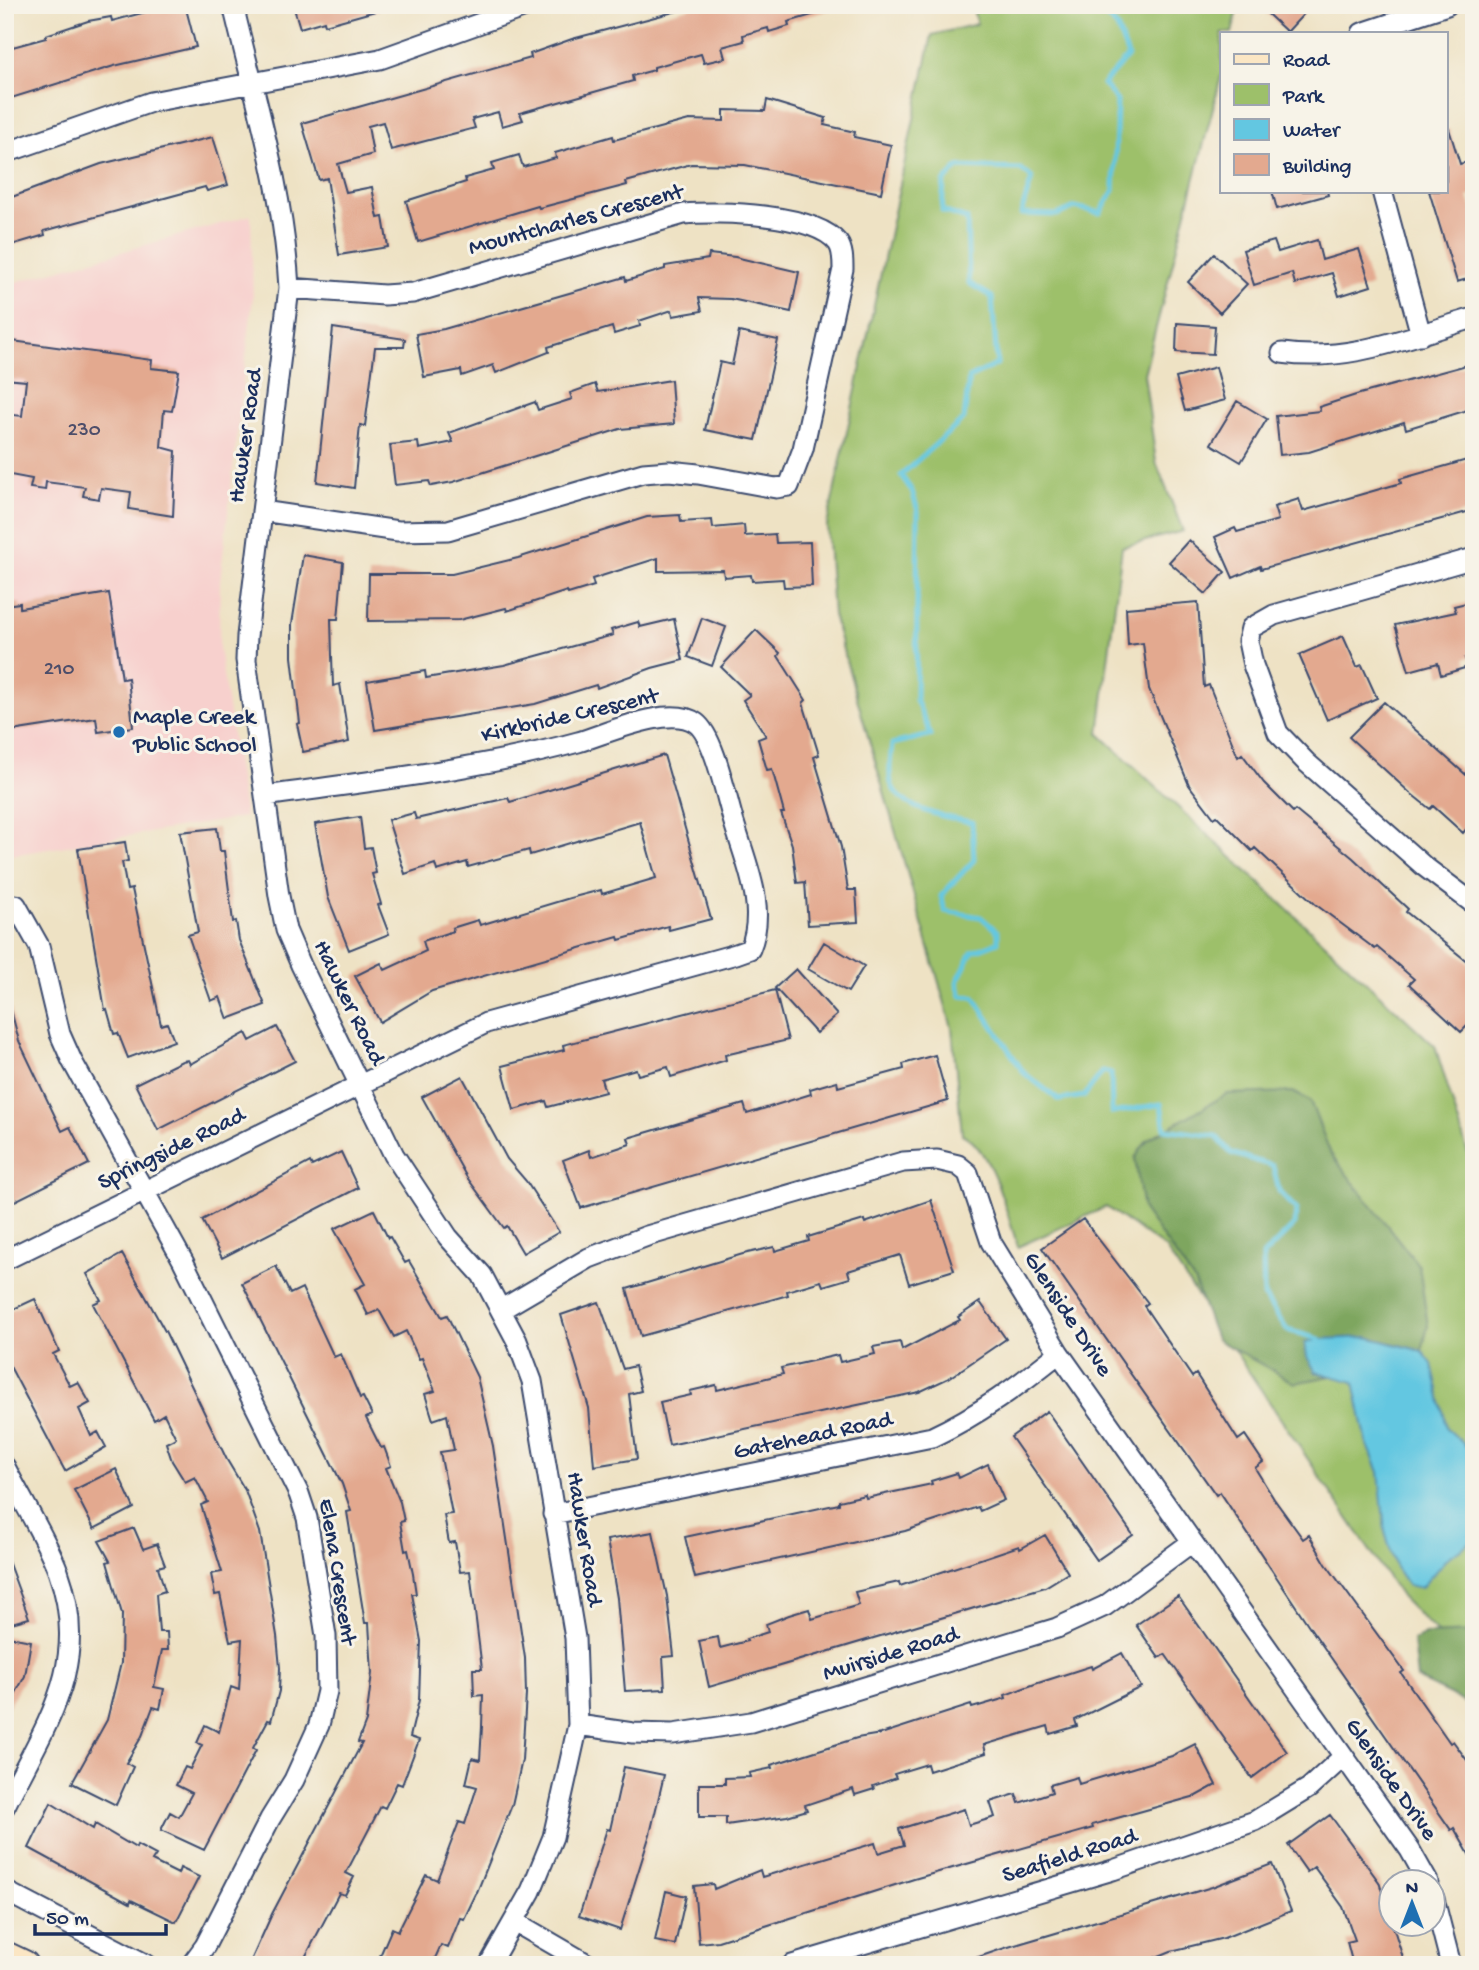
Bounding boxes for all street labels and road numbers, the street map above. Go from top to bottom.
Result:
street label: Mountcharles Crescent [465,178,689,264]
street label: Hawker Road [223,365,271,505]
street label: Kirkbride Crescent [479,682,663,751]
street label: Hawker Road [305,936,392,1072]
street label: Springside Road [94,1101,252,1198]
street label: Glenside Drive [1016,1247,1118,1383]
street label: Gatehead Road [731,1406,897,1468]
street label: Hawker Road [558,1470,608,1610]
street label: Elena Crescent [310,1497,362,1649]
street label: Muirside Road [820,1620,964,1689]
street label: Glenside Drive [1337,1713,1443,1847]
street label: Seafield Road [999,1822,1143,1891]

